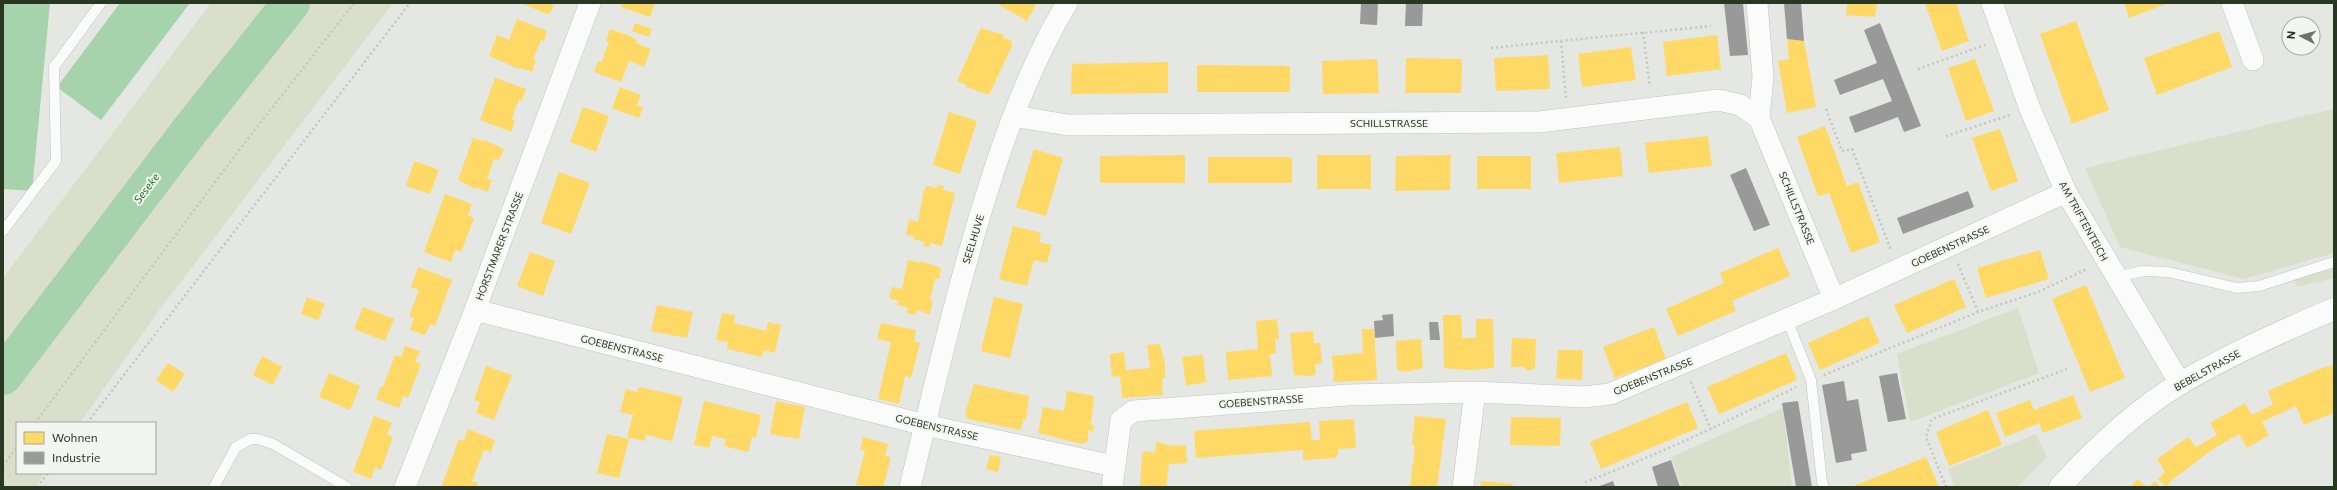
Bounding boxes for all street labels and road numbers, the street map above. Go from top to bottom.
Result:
street label: SCHILLSTRASSE [1350,117,1428,129]
street label: SCHILLSTRASSE [1777,170,1817,246]
street label: AM TRIFTENTEICH [2057,179,2111,263]
street label: HORSTMARER STRASSE [473,190,525,302]
street label: SEELHUVE [960,213,986,265]
street label: GOEBENSTRASSE [1909,223,1991,269]
street label: GOEBENSTRASSE [579,332,665,364]
street label: BEBELSTRASSE [2172,347,2242,393]
street label: GOEBENSTRASSE [1611,355,1695,397]
street label: GOEBENSTRASSE [1218,392,1304,410]
street label: GOEBENSTRASSE [894,412,980,442]

